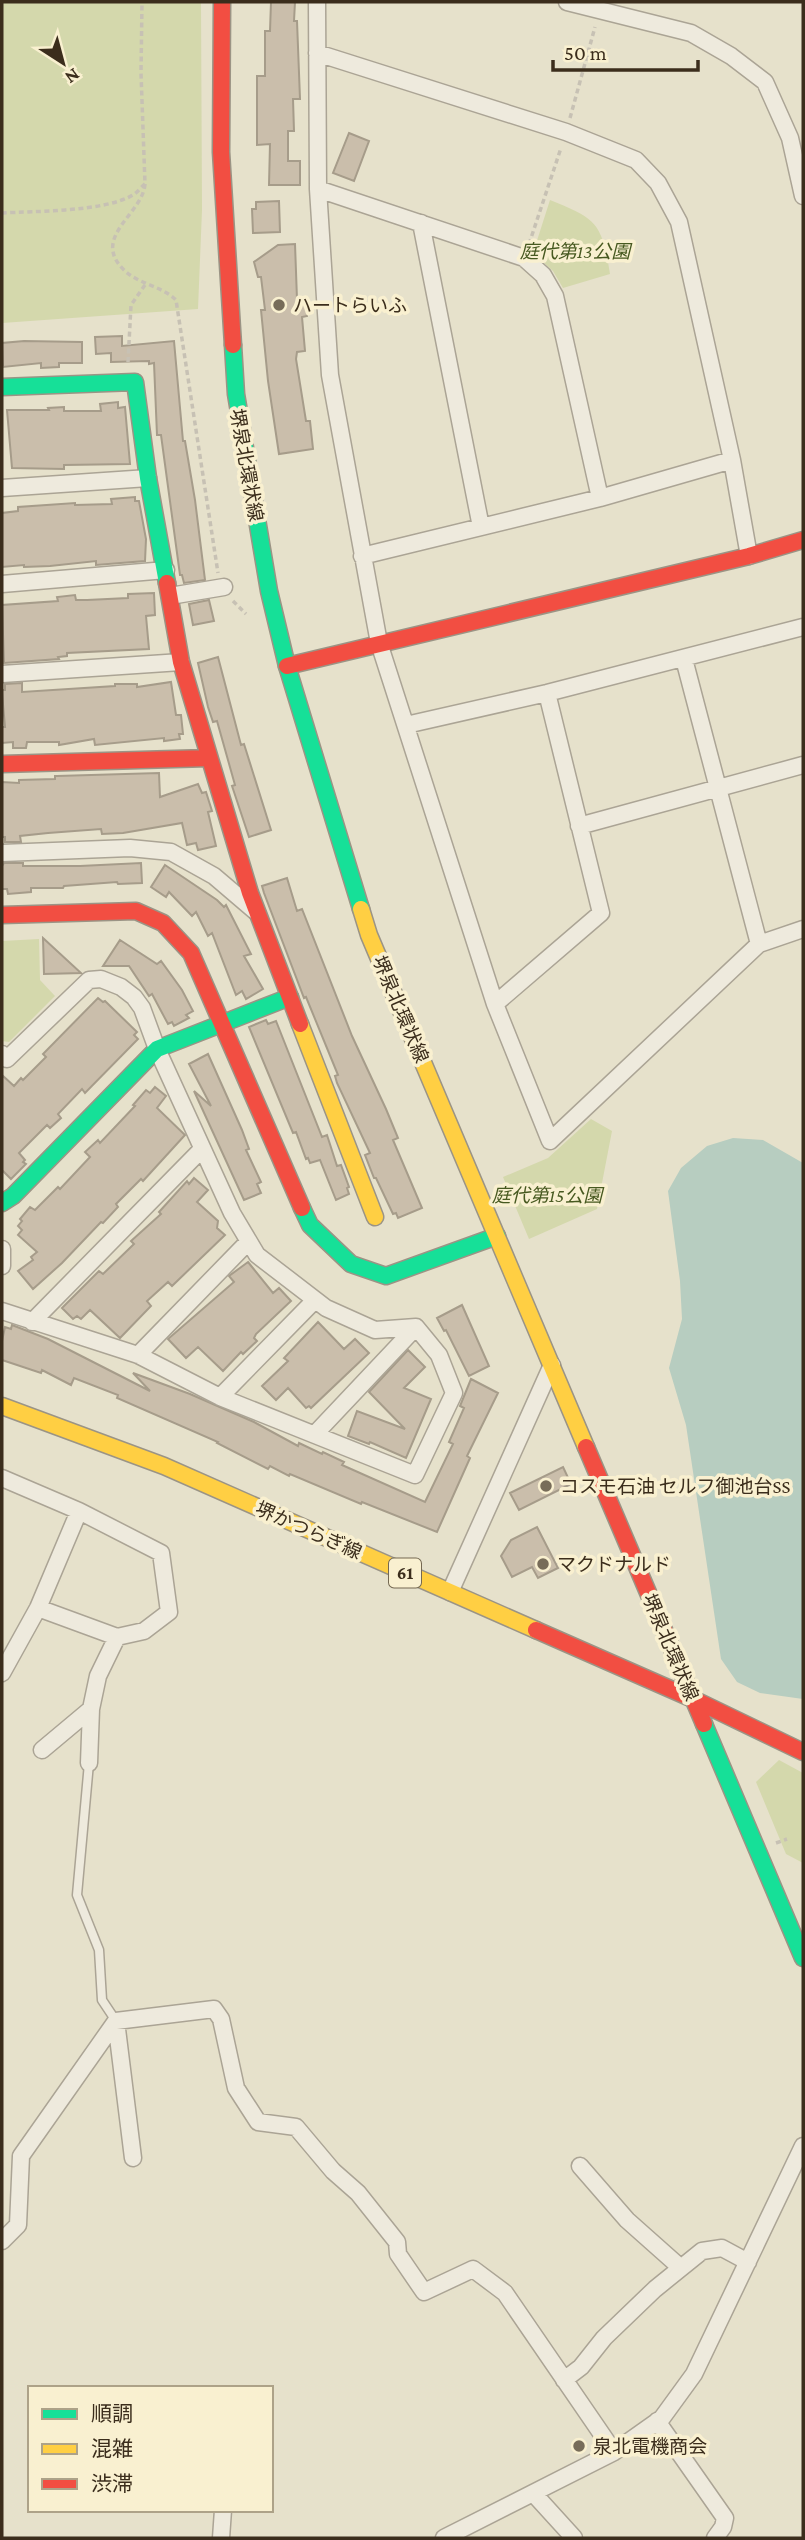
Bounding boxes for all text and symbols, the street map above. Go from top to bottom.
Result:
north arrow [28,28,98,98]
scale bar [553,28,698,72]
text: 50 m [564,41,607,65]
text: N [61,64,84,89]
park label: 庭代第13公園 [520,241,633,262]
place label: ハートらいふ [293,295,407,316]
marker: ハートらいふ [271,297,287,313]
street label: 堺泉北環状線 [226,407,267,523]
street label: 堺泉北環状線 [369,953,432,1066]
park label: 庭代第15公園 [492,1185,605,1206]
place label: コスモ石油 セルフ御池台SS [560,1476,790,1497]
marker: コスモ石油 セルフ御池台SS [538,1478,554,1494]
street label: 堺かつらぎ線 [252,1498,365,1563]
place label: マクドナルド [557,1554,671,1575]
marker: マクドナルド [535,1556,551,1572]
road number: 61 [389,1558,421,1588]
street label: 堺泉北環状線 [639,1591,702,1704]
legend [28,2386,273,2512]
text: 順調 [91,2402,133,2426]
place label: 泉北電機商会 [593,2436,707,2457]
text: 混雑 [91,2437,133,2461]
marker: 泉北電機商会 [571,2438,587,2454]
text: 渋滞 [91,2472,133,2496]

